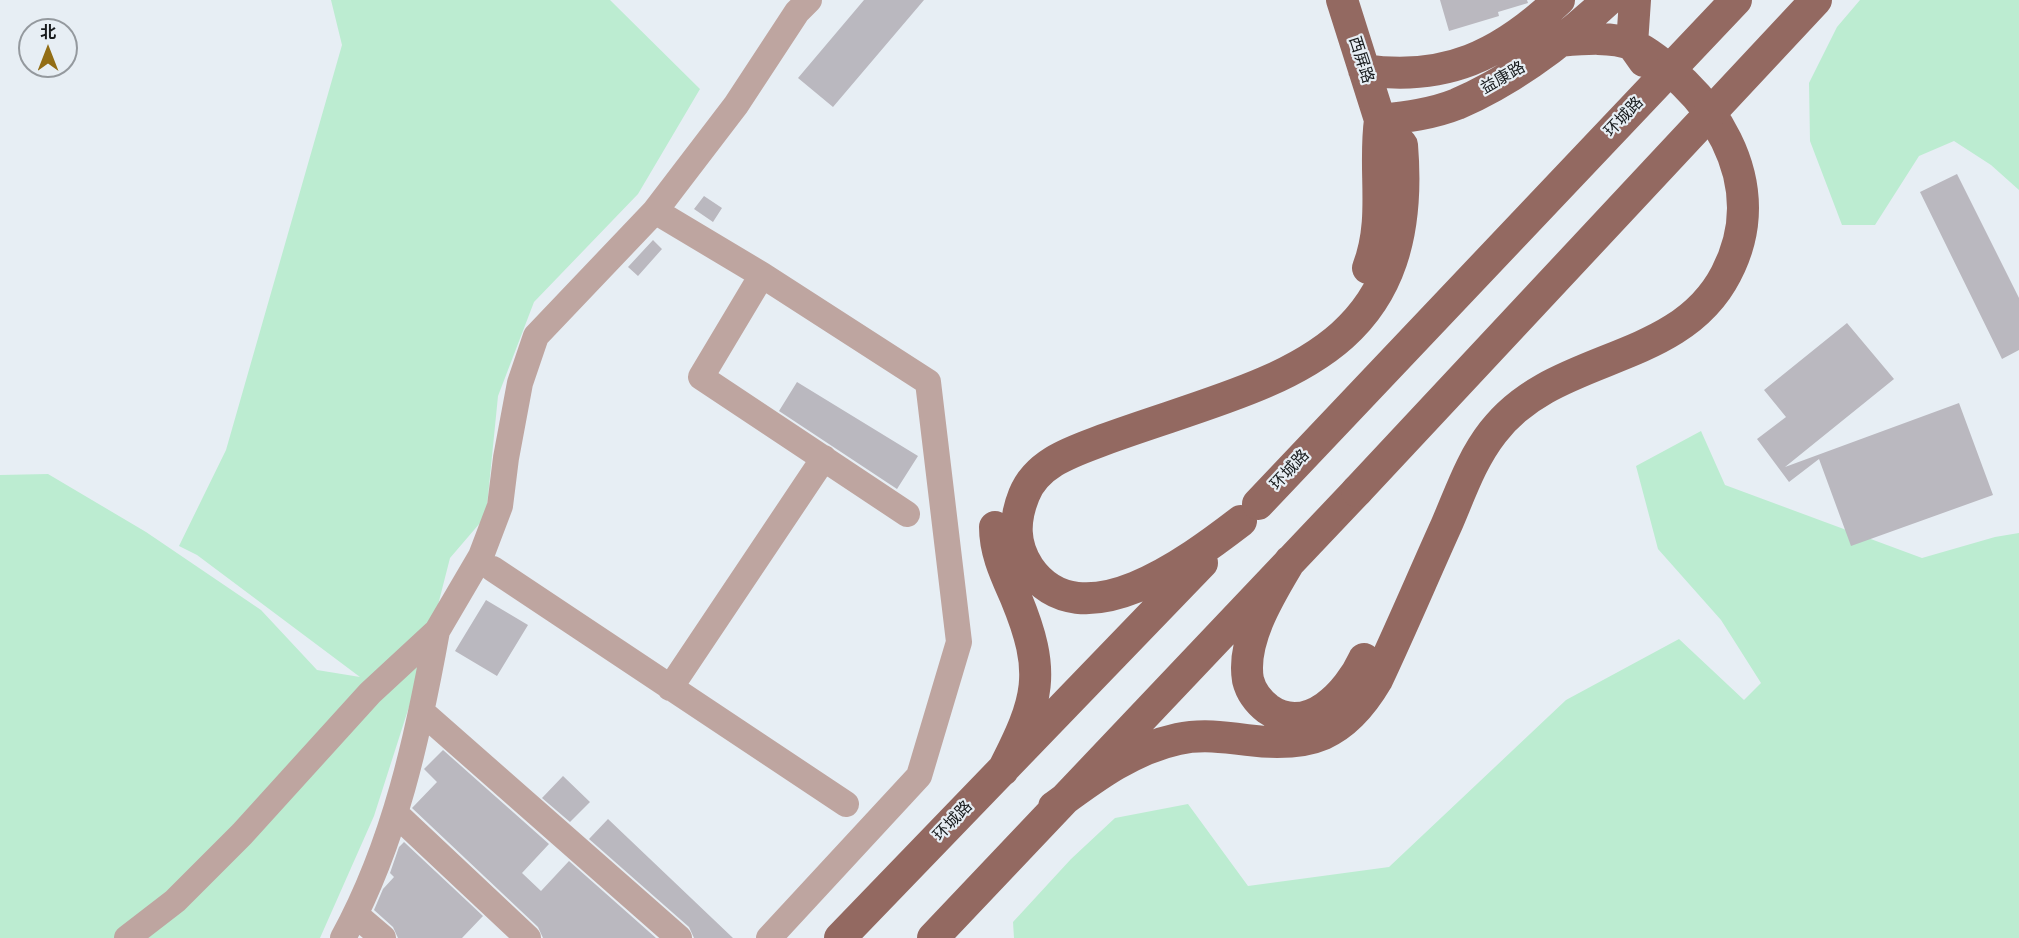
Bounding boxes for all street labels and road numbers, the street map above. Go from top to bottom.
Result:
street label: 西屏路 [1344,34,1378,86]
street label: 益康路 [1477,58,1529,98]
street label: 环城路 [1600,93,1648,141]
street label: 环城路 [1267,446,1313,494]
street label: 环城路 [929,797,977,845]

